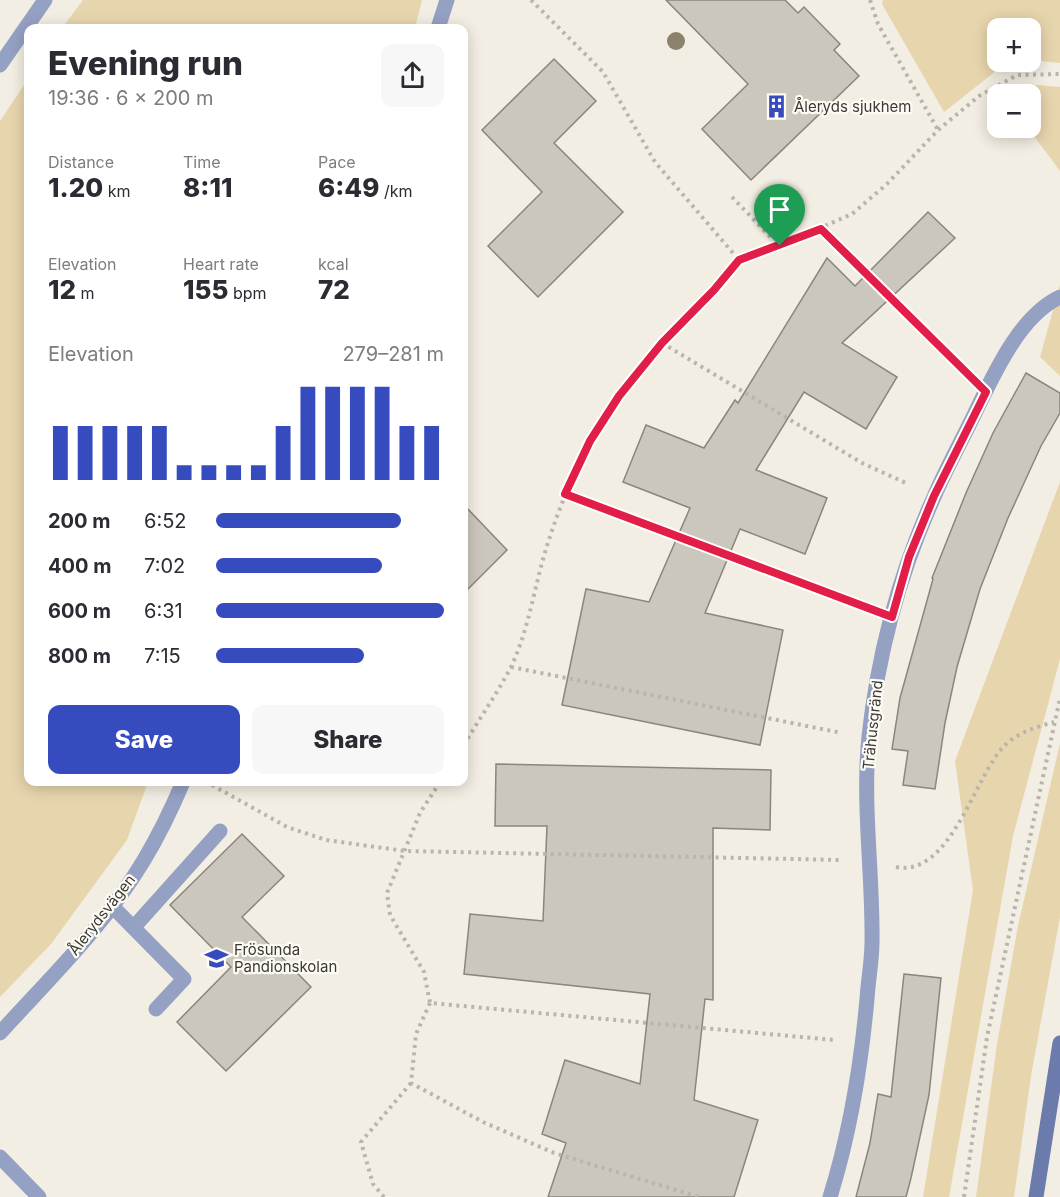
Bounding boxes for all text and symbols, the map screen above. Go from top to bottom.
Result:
map controls [987,18,1041,138]
button: + [987,18,1041,72]
text: Evening run [48,43,243,83]
button: share [381,44,444,107]
button: − [987,84,1041,138]
text: 19:36 · 6 × 200 m [48,86,214,110]
building icon: Åleryds sjukhem [763,94,789,120]
place label: Åleryds sjukhem [794,97,911,116]
text: Distance [48,152,114,172]
text: Time [183,152,221,172]
text: Pace [318,152,356,172]
text: 1.20 [48,172,103,203]
text: 8:11 [183,172,232,203]
text: 6:49 [318,172,379,203]
text: km [103,181,131,201]
text: /km [379,181,413,201]
pin [754,184,805,246]
icon: arrive [763,193,796,226]
text: Elevation [48,254,117,274]
text: Heart rate [183,254,259,274]
text: kcal [318,254,349,274]
text: 12 [48,274,76,305]
text: 155 [183,274,228,305]
text: 72 [318,274,350,305]
text: m [76,283,95,303]
text: bpm [228,283,266,303]
text: Elevation [48,342,134,366]
text: 279–281 m [342,342,444,366]
text: 200 m [48,509,111,533]
text: 6:52 [144,509,187,533]
text: 400 m [48,554,112,578]
text: 7:02 [144,554,185,578]
text: 600 m [48,599,111,623]
text: 6:31 [144,599,183,623]
text: 800 m [48,644,111,668]
text: 7:15 [144,644,181,668]
street label: Trähusgränd [858,679,887,771]
button: Save [48,705,240,774]
button: Share [252,705,444,774]
street label: Ålerydsvägen [64,870,139,959]
place label: Frösunda Pandionskolan [234,940,337,976]
school or university icon: Frösunda Pandionskolan [203,946,229,972]

